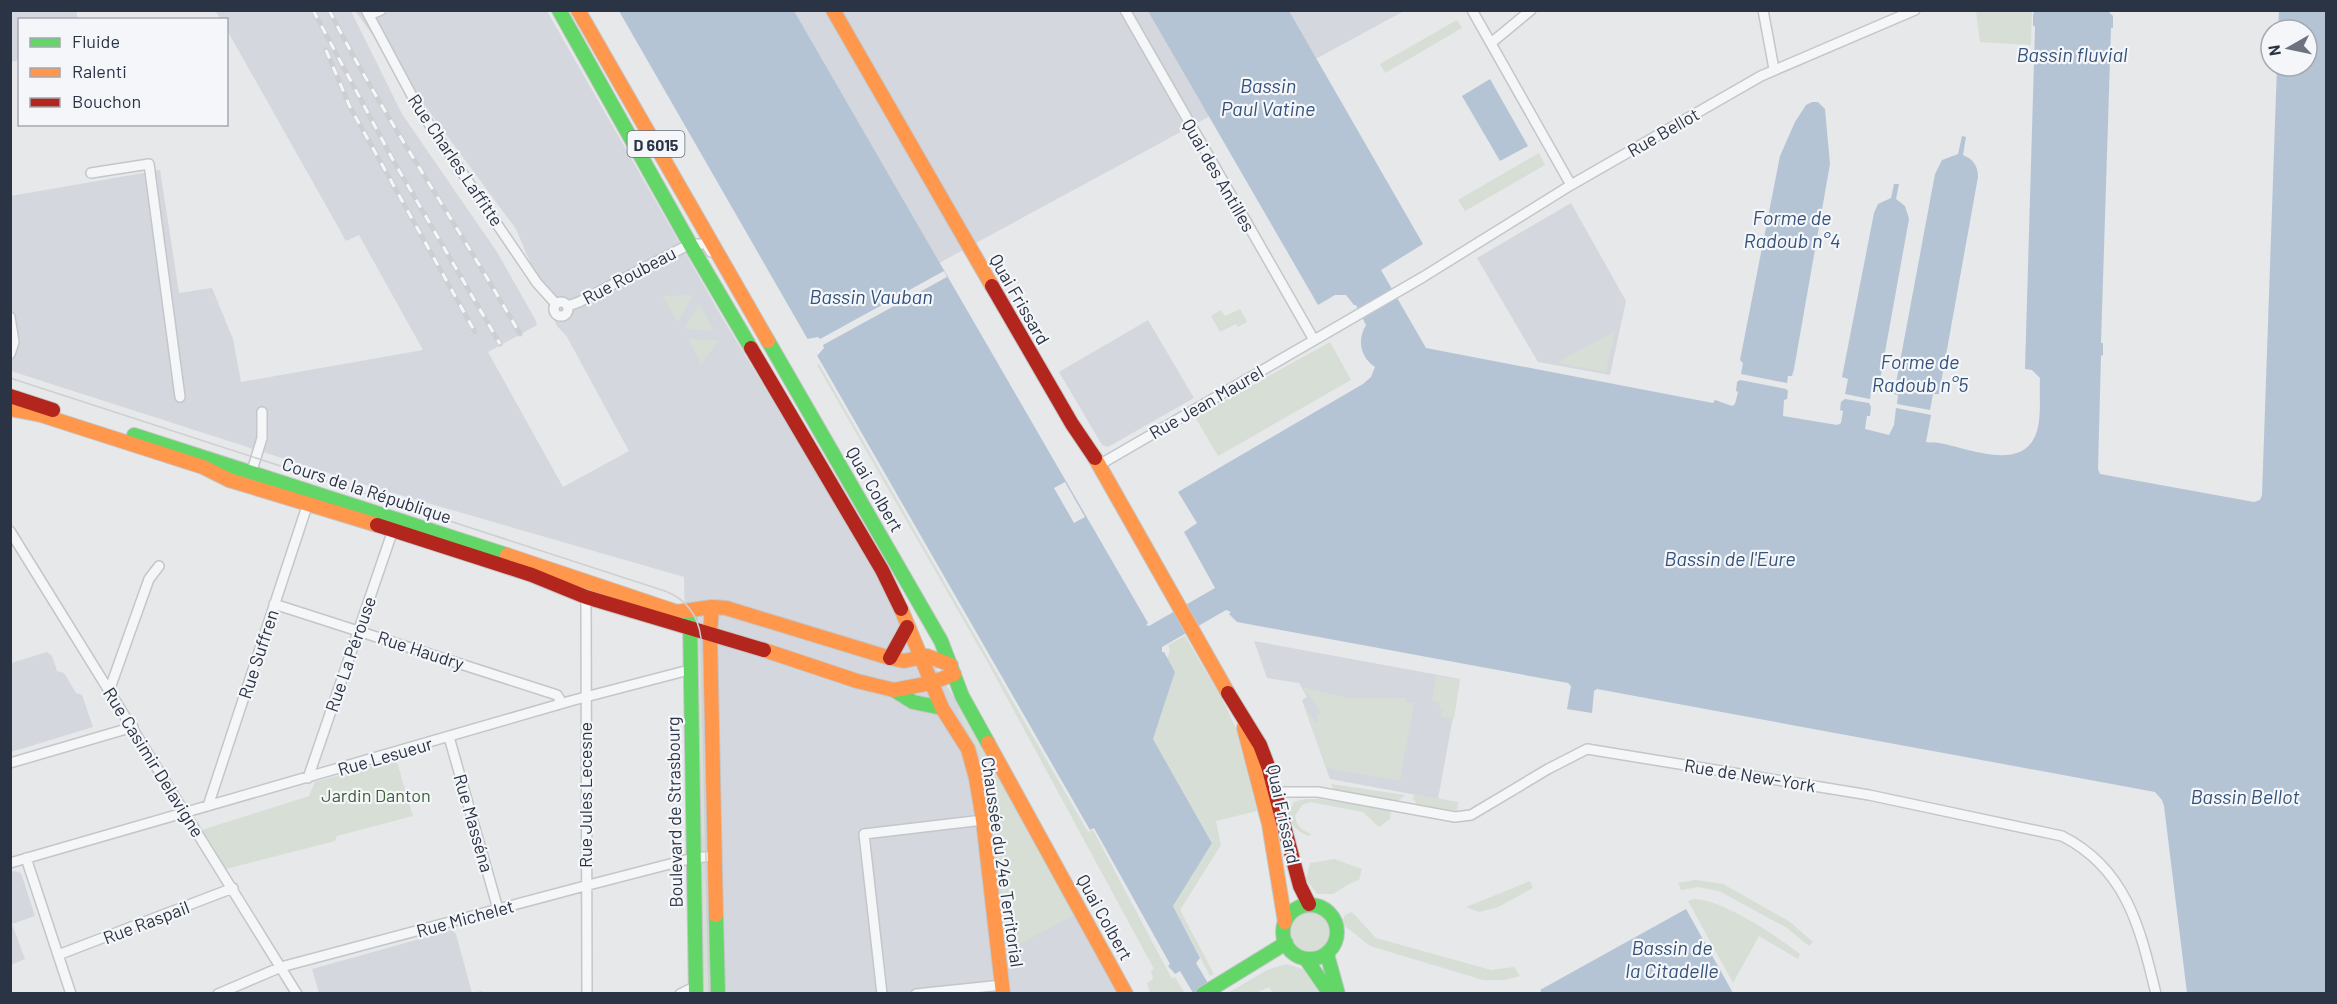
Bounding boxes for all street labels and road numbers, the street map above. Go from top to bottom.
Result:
street label: Rue Charles Laffitte [404,90,508,230]
street label: Rue Bellot [1623,103,1703,161]
street label: Quai des Antilles [1178,114,1260,236]
road number: D 6015 [628,131,684,157]
street label: Rue Roubeau [579,241,679,309]
street label: Quai Frissard [985,250,1055,348]
street label: Rue Jean Maurel [1145,360,1267,444]
street label: Quai Colbert [842,442,908,536]
street label: Cours de la République [279,452,455,528]
street label: Rue La Pérouse [320,593,380,715]
street label: Rue Suffren [233,607,283,701]
street label: Rue Haudry [375,626,467,674]
street label: Rue Casimir Delavigne [99,683,209,841]
street label: Boulevard de Strasbourg [661,716,687,908]
street label: Rue Jules Lecesne [574,722,596,868]
street label: Rue Lesueur [335,732,435,780]
street label: Rue de New-York [1683,754,1817,796]
street label: Chaussée du 24e Territorial [977,756,1029,968]
street label: Quai Frissard [1263,762,1305,866]
street label: Rue Masséna [449,771,499,875]
street label: Quai Colbert [1072,870,1138,964]
street label: Rue Michelet [414,894,516,942]
street label: Rue Raspail [100,895,192,949]

